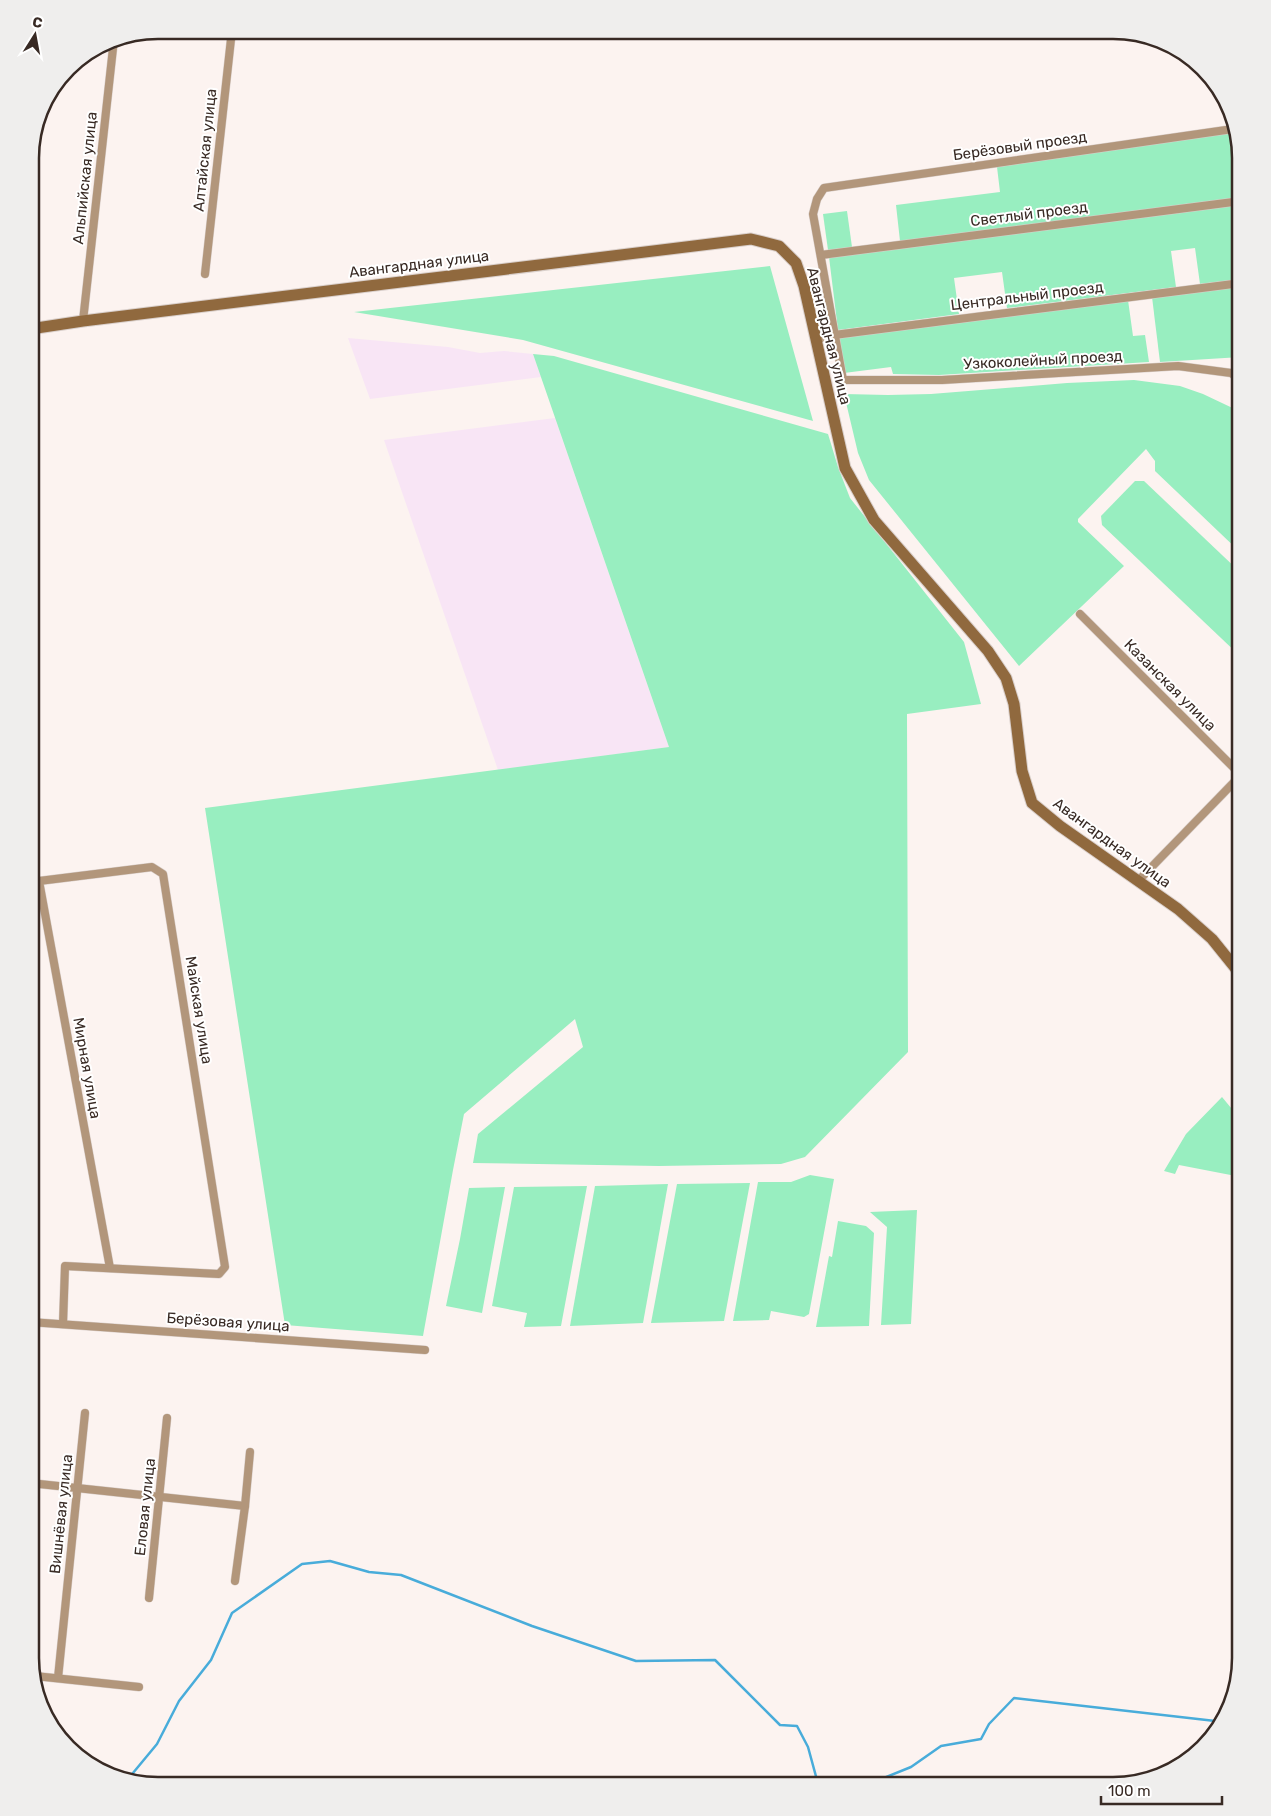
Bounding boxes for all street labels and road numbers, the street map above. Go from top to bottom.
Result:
street label: Алтайская улица [190,88,220,212]
street label: Альпийская улица [69,111,101,245]
street label: Берёзовый проезд [952,128,1088,164]
street label: Светлый проезд [969,198,1089,230]
street label: Авангардная улица [348,246,490,282]
street label: Авангардная улица [803,265,855,407]
street label: Центральный проезд [950,278,1104,314]
street label: Узкоколейный проезд [963,347,1123,373]
street label: Казанская улица [1120,635,1220,735]
street label: Авангардная улица [1050,794,1174,892]
street label: Майская улица [182,955,216,1065]
street label: Мирная улица [69,1016,105,1120]
street label: Берёзовая улица [166,1309,290,1335]
street label: Вишнёвая улица [46,1453,76,1575]
street label: Еловая улица [131,1457,159,1557]

